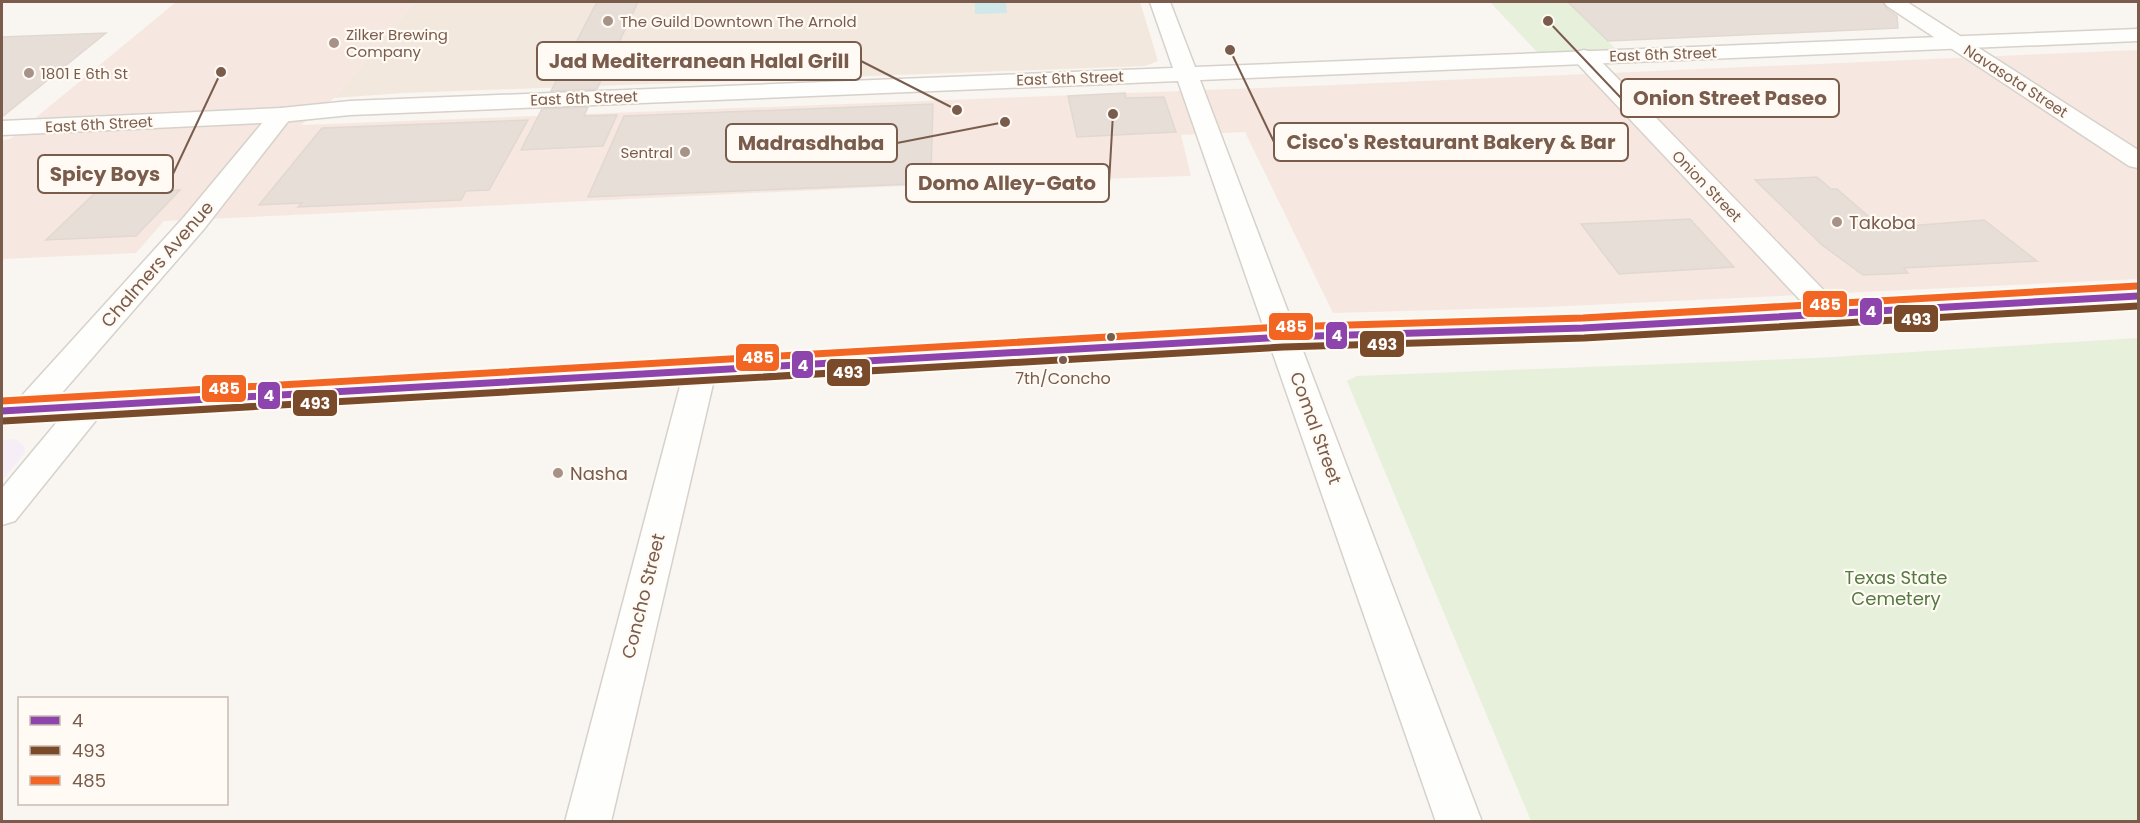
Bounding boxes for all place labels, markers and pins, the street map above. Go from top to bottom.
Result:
place label: The Guild Downtown The Arnold [620,11,857,32]
marker: The Guild Downtown The Arnold [601,14,615,28]
place label: Zilker Brewing Company [346,24,448,62]
marker: Zilker Brewing Company [327,36,341,50]
callout: Jad Mediterranean Halal Grill [537,42,861,80]
place label: 1801 E 6th St [41,63,128,84]
marker: 1801 E 6th St [22,66,36,80]
callout: Onion Street Paseo [1621,79,1839,117]
callout: Cisco's Restaurant Bakery & Bar [1274,123,1628,161]
callout: Madrasdhaba [726,124,897,162]
place label: Sentral [620,142,673,163]
marker: Sentral [678,145,692,159]
callout: Spicy Boys [38,155,173,193]
callout: Domo Alley-Gato [906,164,1109,202]
place label: Takoba [1849,210,1916,235]
marker: Takoba [1830,215,1844,229]
unlabelled marker [1105,331,1117,343]
marker: 7th/Concho [1057,354,1069,366]
place label: 7th/Concho [1015,367,1111,390]
place label: Nasha [570,461,628,486]
marker: Nasha [551,466,565,480]

